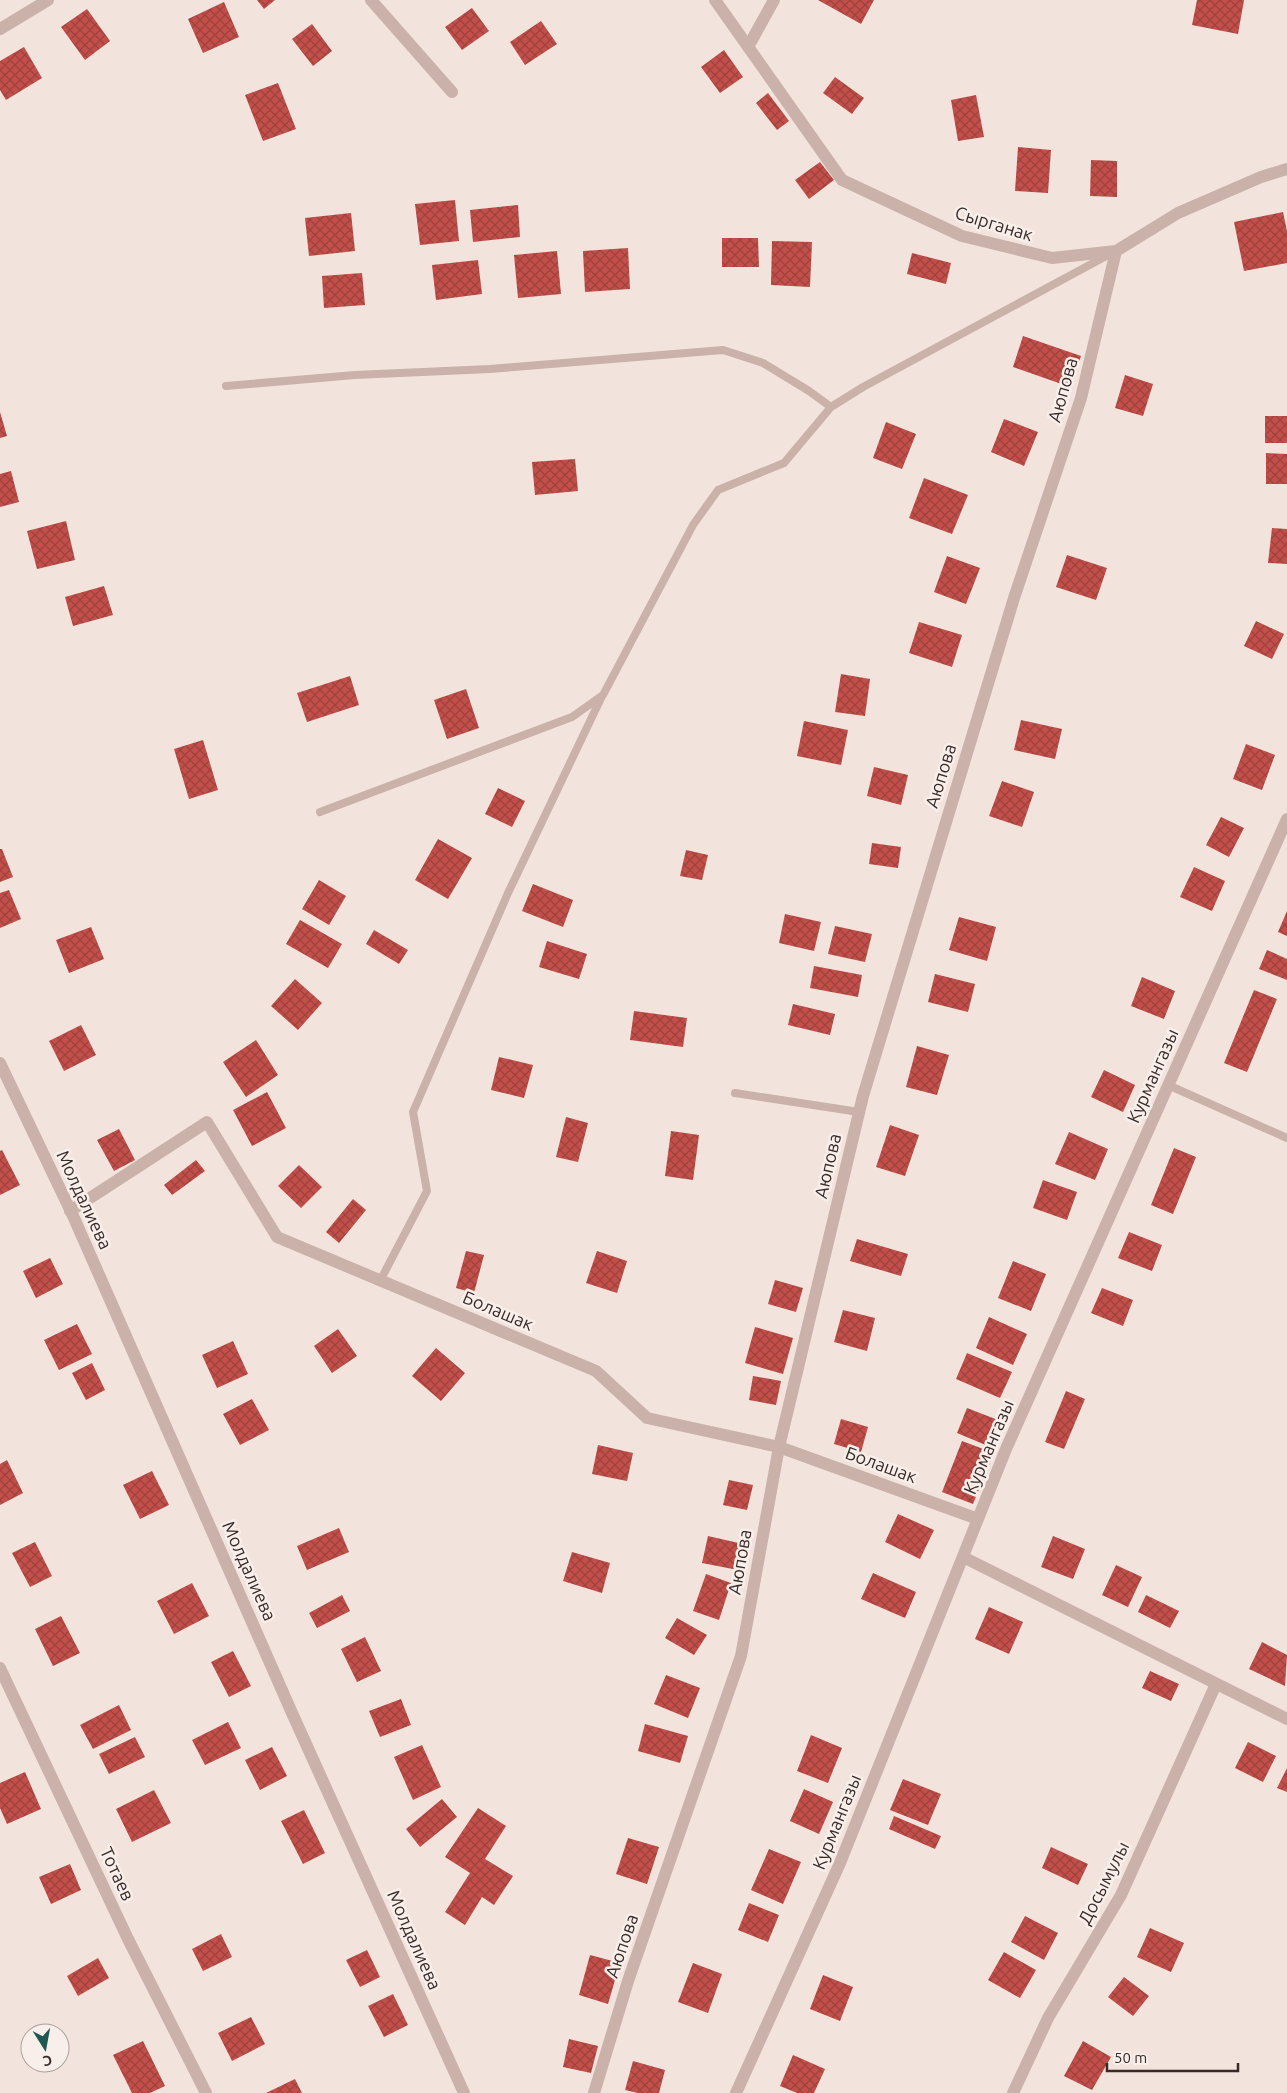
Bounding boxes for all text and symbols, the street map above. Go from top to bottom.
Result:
street label: Сырганак [953,202,1036,244]
street label: Аюпова [1043,355,1081,424]
street label: Аюпова [921,741,959,810]
street label: Курмангазы [1122,1025,1182,1126]
street label: Аюпова [810,1131,844,1200]
street label: Молдалиева [53,1147,117,1252]
street label: Болашак [460,1286,537,1334]
street label: Курмангазы [959,1396,1017,1497]
street label: Болашак [843,1442,920,1486]
street label: Молдалиева [219,1518,281,1623]
street label: Аюпова [723,1528,755,1596]
street label: Курмангазы [808,1771,864,1872]
street label: Досымулы [1074,1838,1132,1927]
street label: Тотаев [97,1844,139,1904]
street label: Молдалиева [384,1887,446,1992]
street label: Аюпова [601,1911,641,1980]
north arrow [20,2023,70,2073]
scale bar [1107,2040,1238,2072]
text: 50 m [1114,2049,1147,2066]
text: С [42,2052,53,2069]

